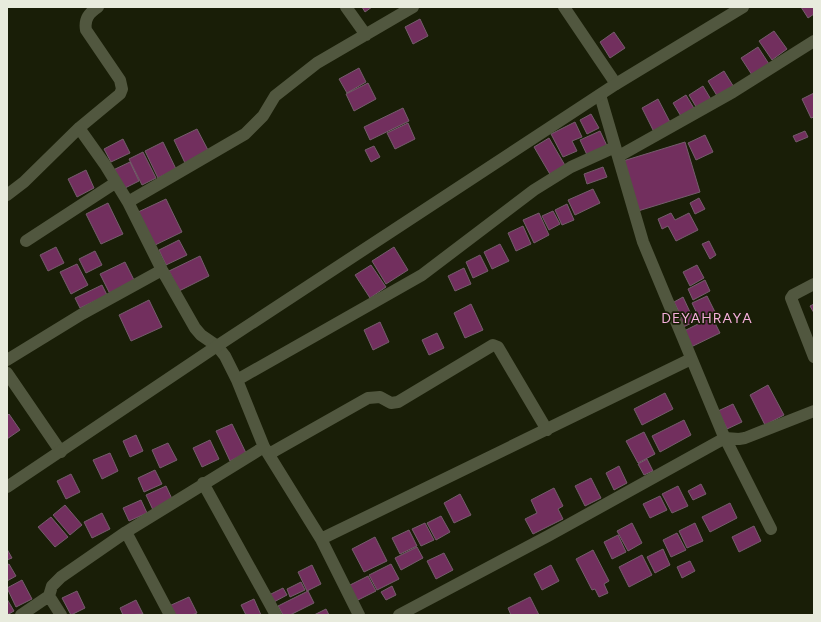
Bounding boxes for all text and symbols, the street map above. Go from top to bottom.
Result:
district label: DEYAHRAYA [661,310,753,327]

